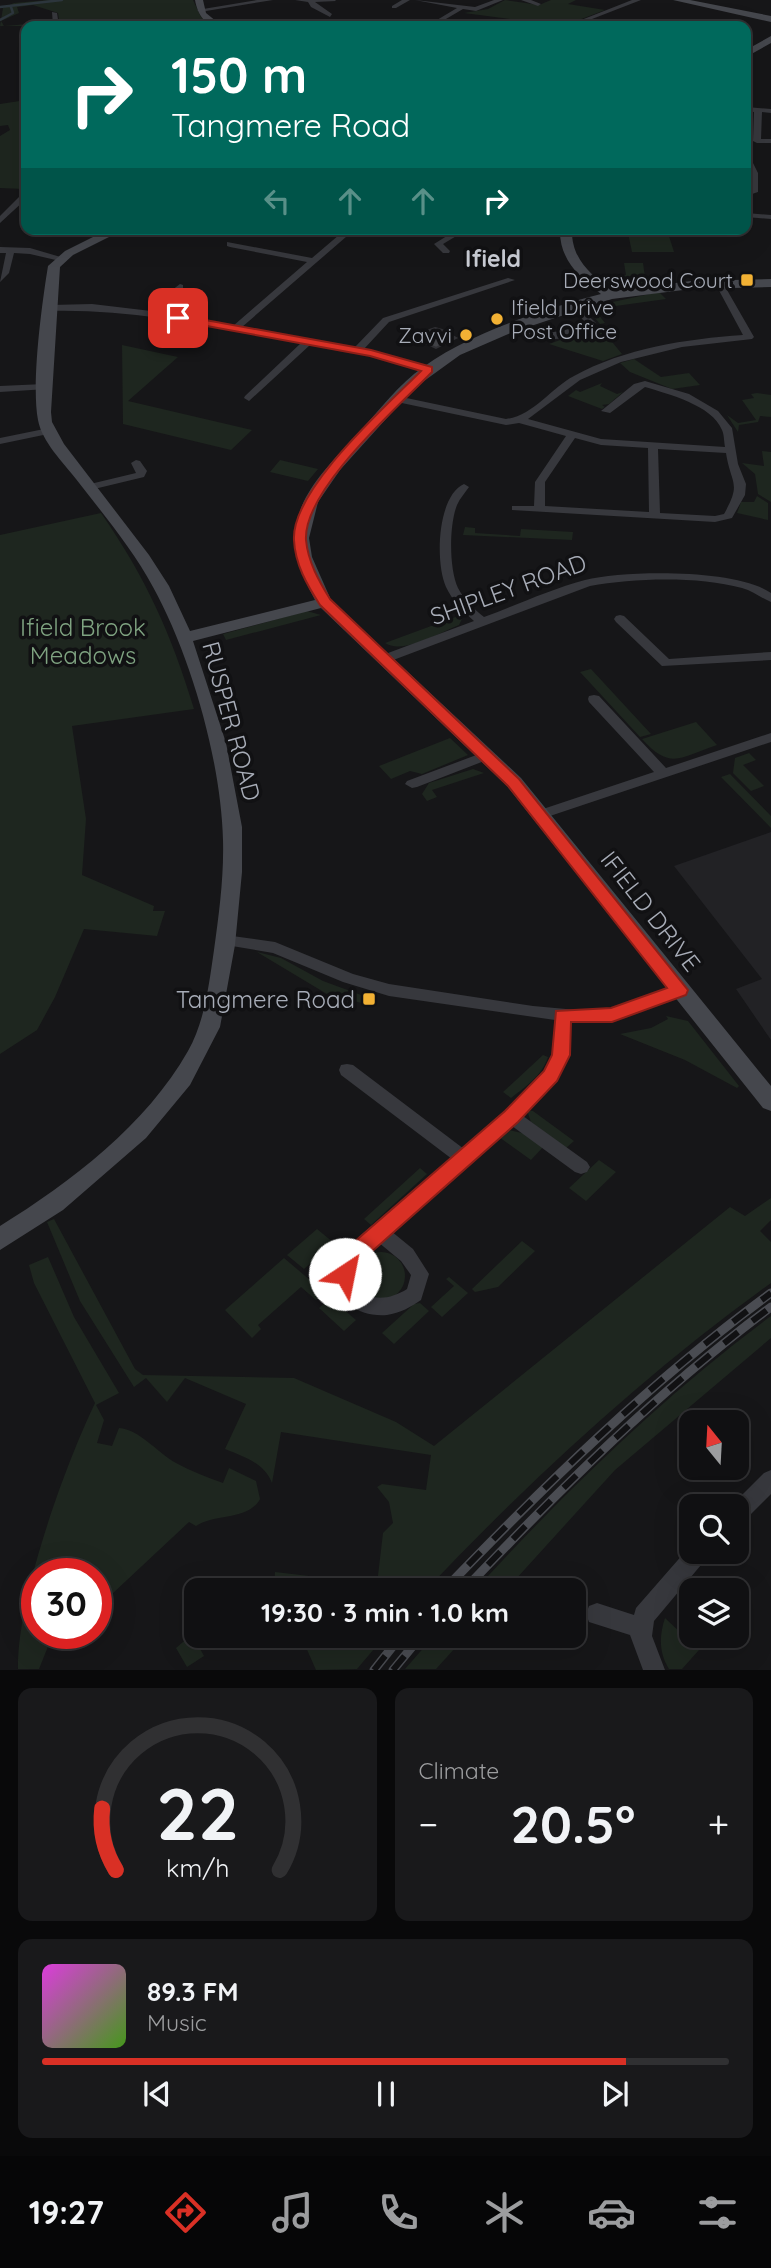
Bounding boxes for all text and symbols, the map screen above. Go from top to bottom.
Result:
text: 150 m [171,44,307,105]
icon: right [56,49,147,140]
text: Tangmere Road [171,105,410,145]
icon: left [258,182,296,220]
icon: ahead [331,182,369,220]
icon: ahead [404,182,442,220]
icon: right [477,182,515,220]
district label: Ifield [465,244,521,273]
place label: Deerswood Court [563,267,733,293]
marker: Deerswood Court [739,272,755,288]
pin [148,288,208,348]
place label: Ifield Drive Post Office [511,294,617,344]
icon: arrive [159,299,197,337]
marker: Ifield Drive Post Office [489,311,505,327]
place label: Zavvi [398,322,452,348]
marker: Zavvi [458,327,474,343]
street label: SHIPLEY ROAD [426,547,590,631]
park label: Ifield Brook Meadows [20,612,146,670]
street label: RUSPER ROAD [196,638,268,804]
street label: IFIELD DRIVE [595,845,707,977]
place label: Tangmere Road [176,984,355,1014]
marker: Tangmere Road [361,991,377,1007]
position arrow [308,1237,382,1311]
north arrow [679,1410,749,1480]
map controls [679,1410,749,1648]
button: search [679,1494,749,1564]
speed limit sign: 30 [21,1558,112,1649]
button: layers [679,1578,749,1648]
text: 19:30 · 3 min · 1.0 km [261,1596,509,1629]
text: Climate [419,1756,499,1785]
text: 22 [156,1768,239,1859]
text: 20.5° [510,1791,635,1856]
text: − [419,1800,438,1848]
text: + [708,1800,729,1848]
text: km/h [166,1852,229,1883]
text: 89.3 FM [147,1975,239,2008]
text: Music [147,2008,207,2037]
icon: previous [138,2075,176,2113]
icon: pause [367,2075,405,2113]
icon: next [596,2075,634,2113]
icon: directions [161,2188,210,2237]
icon: music [268,2188,317,2237]
icon: phone [374,2188,423,2237]
icon: climate [480,2188,529,2237]
icon: car [587,2188,636,2237]
icon: filters [693,2188,742,2237]
text: 19:27 [29,2192,104,2232]

